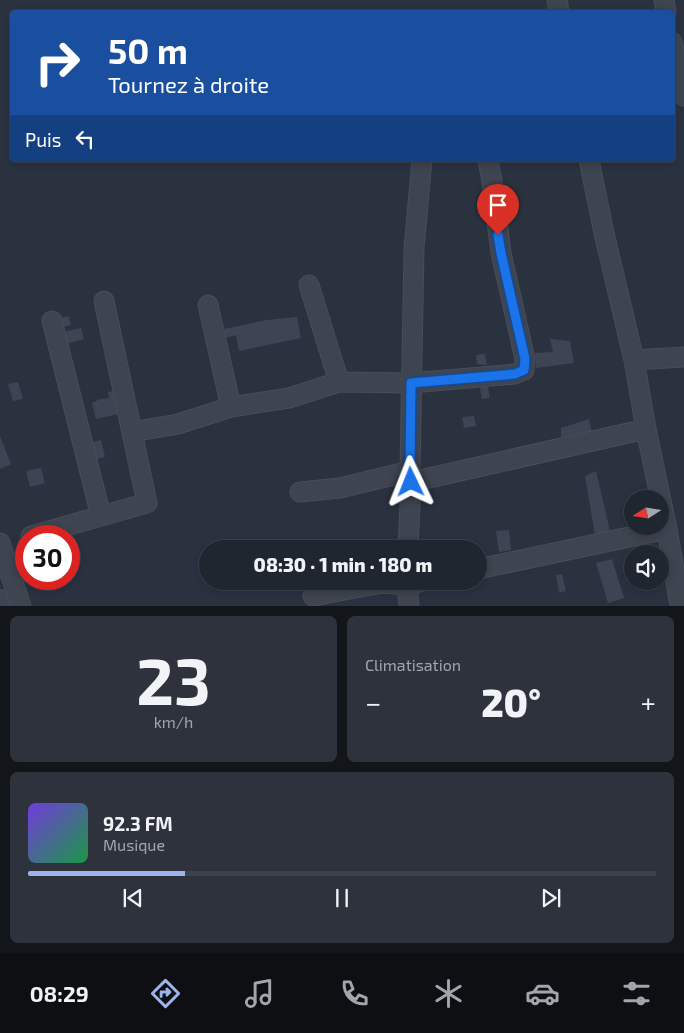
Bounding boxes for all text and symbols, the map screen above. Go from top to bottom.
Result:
text: 50 m [108,29,188,71]
icon: right [25,30,90,95]
text: Tournez à droite [108,71,269,97]
icon: left [71,125,99,153]
text: Puis [25,128,61,151]
pin [477,184,519,235]
icon: arrive [484,191,512,219]
position arrow [384,455,436,507]
north arrow [624,490,669,535]
map controls [624,490,669,590]
speed limit sign: 30 [15,525,80,590]
button: sound [624,545,669,590]
text: 08:30 · 1 min · 180 m [254,553,432,576]
text: 23 [136,640,211,718]
text: Climatisation [365,655,461,674]
text: 20° [481,679,541,725]
text: − [365,685,381,719]
text: + [641,685,656,719]
text: km/h [154,712,193,731]
text: 92.3 FM [103,812,173,835]
text: Musique [103,835,165,854]
icon: previous [119,884,147,912]
icon: pause [328,884,356,912]
icon: next [537,884,565,912]
icon: directions [148,976,183,1011]
icon: music [242,976,277,1011]
icon: phone [337,976,372,1011]
icon: climate [431,976,466,1011]
icon: car [525,976,560,1011]
icon: filters [619,976,654,1011]
text: 08:29 [30,980,89,1006]

